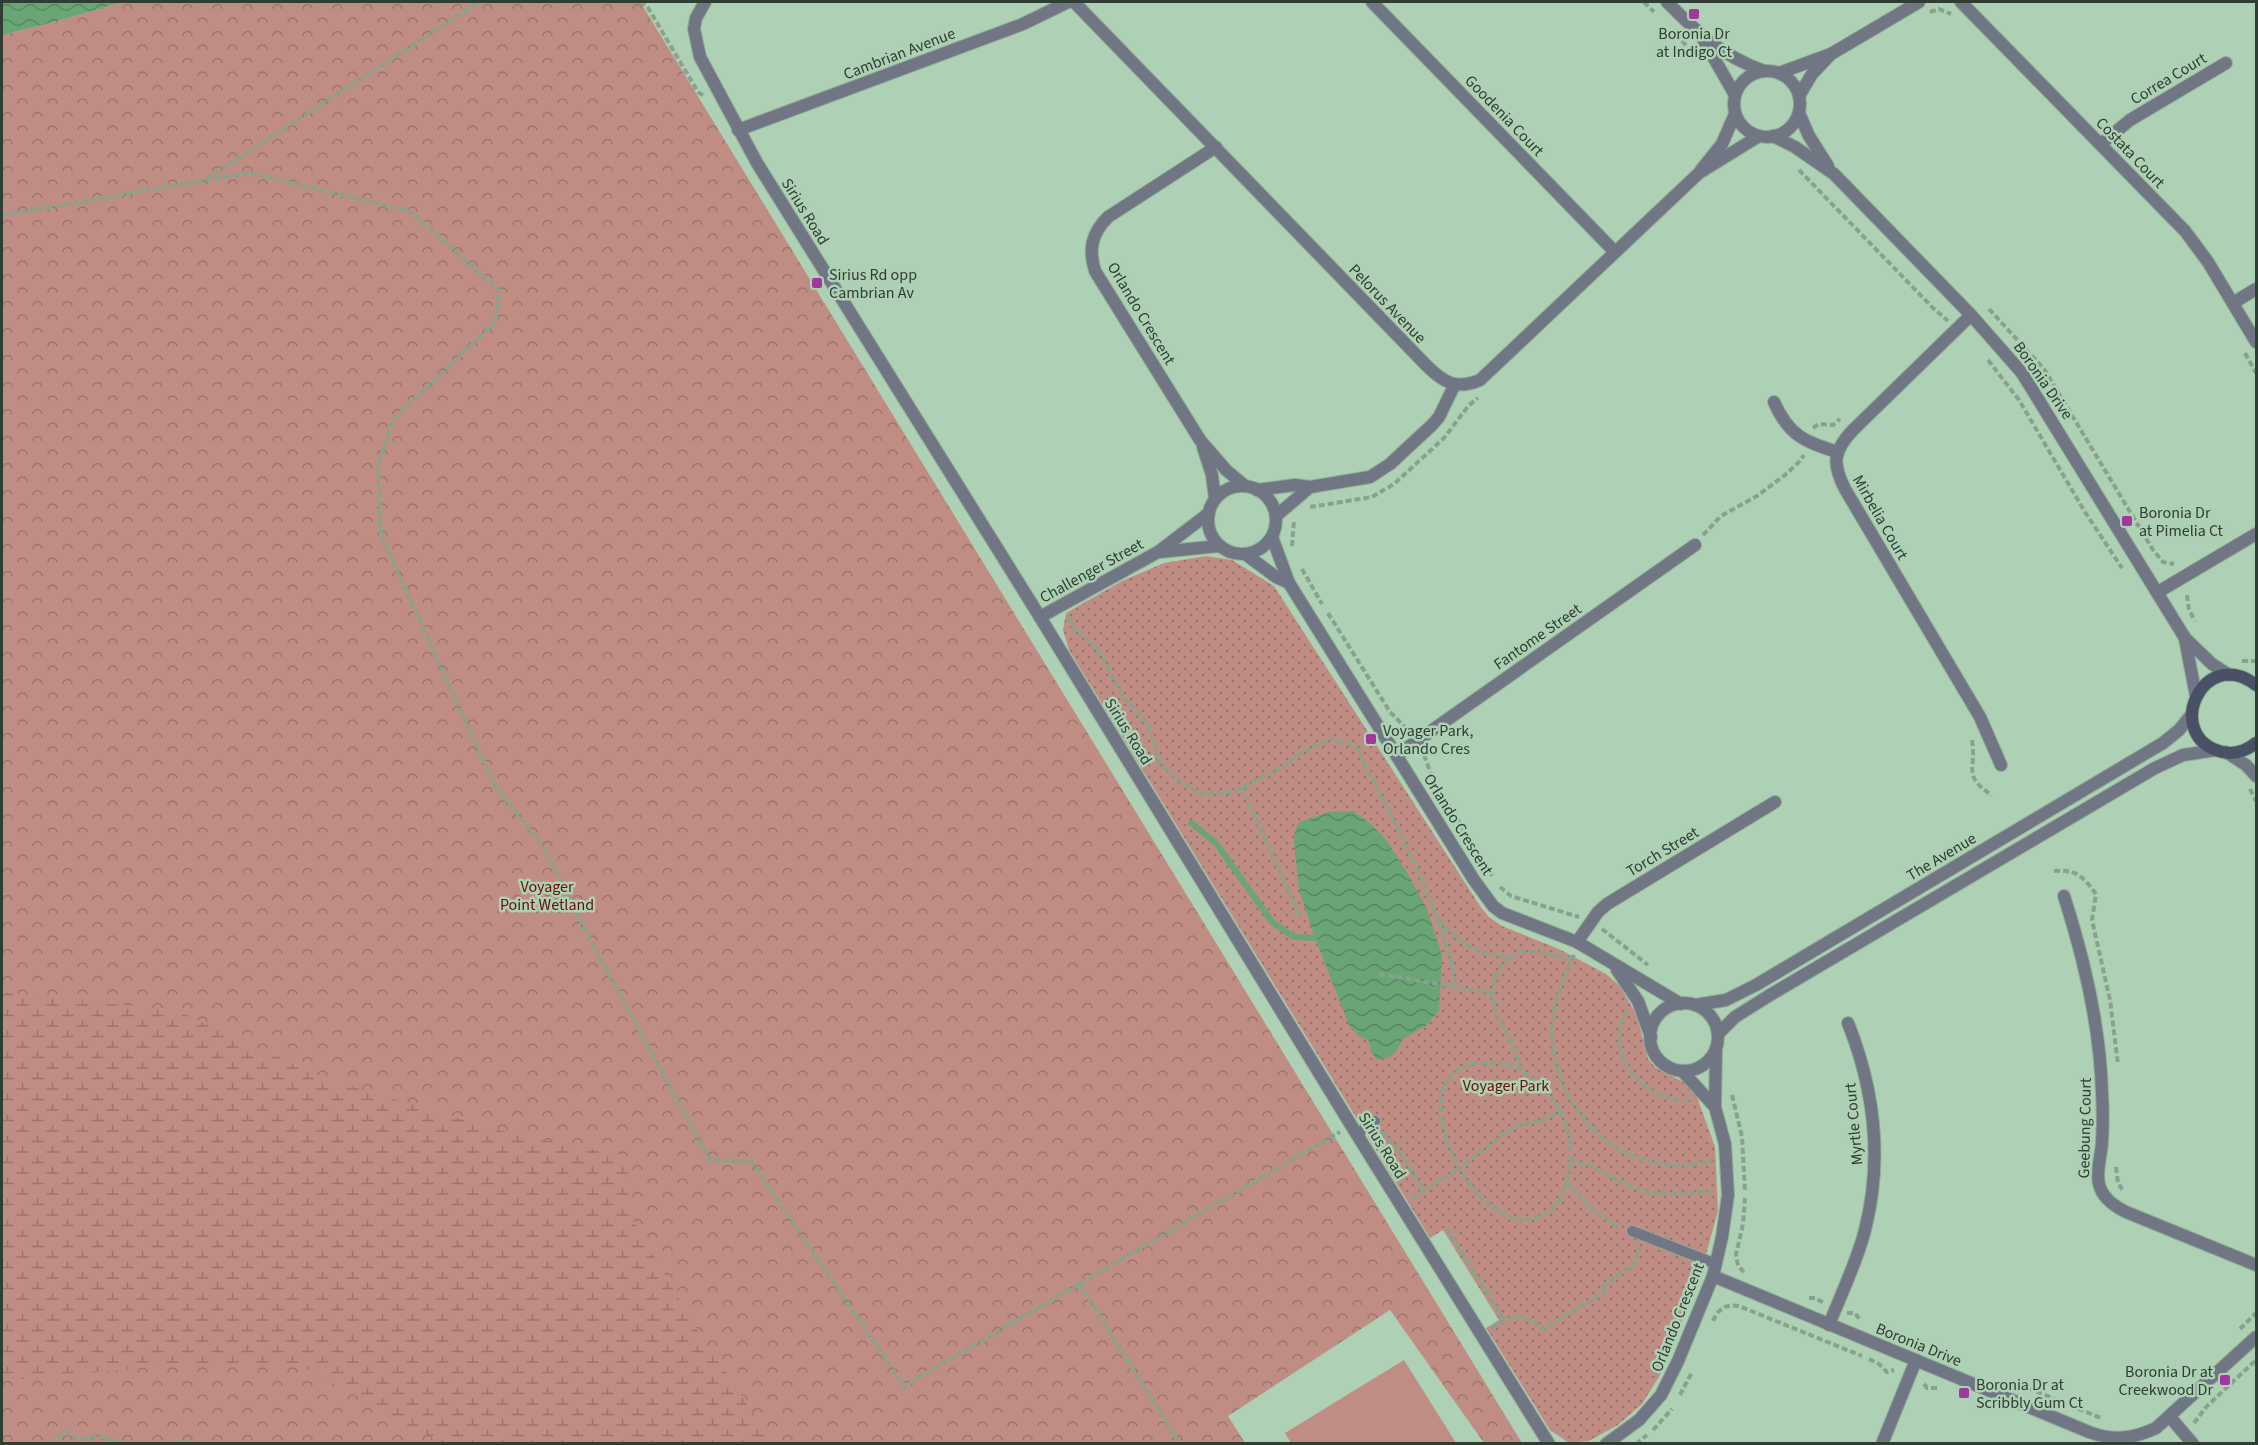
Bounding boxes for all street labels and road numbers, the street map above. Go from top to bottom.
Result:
street label: Cambrian Avenue [840,22,958,85]
street label: Correa Court [2126,47,2211,110]
street label: Goodenia Court [1460,70,1549,162]
street label: Costata Court [2091,112,2170,193]
street label: Sirius Road [776,174,834,249]
street label: Orlando Crescent [1102,258,1181,369]
street label: Pelorus Avenue [1344,259,1431,348]
street label: Boronia Drive [2008,337,2078,424]
street label: Mirbelia Court [1847,471,1914,564]
street label: Challenger Street [1036,533,1148,608]
street label: Fantome Street [1489,598,1586,675]
street label: Sirius Road [1099,694,1157,769]
street label: Orlando Crescent [1418,769,1499,880]
street label: Torch Street [1622,821,1703,882]
street label: The Avenue [1903,827,1981,886]
street label: Geebung Court [2073,1077,2097,1179]
street label: Myrtle Court [1839,1081,1869,1166]
street label: Sirius Road [1353,1108,1411,1183]
street label: Orlando Crescent [1646,1259,1710,1375]
street label: Boronia Drive [1872,1318,1965,1372]

